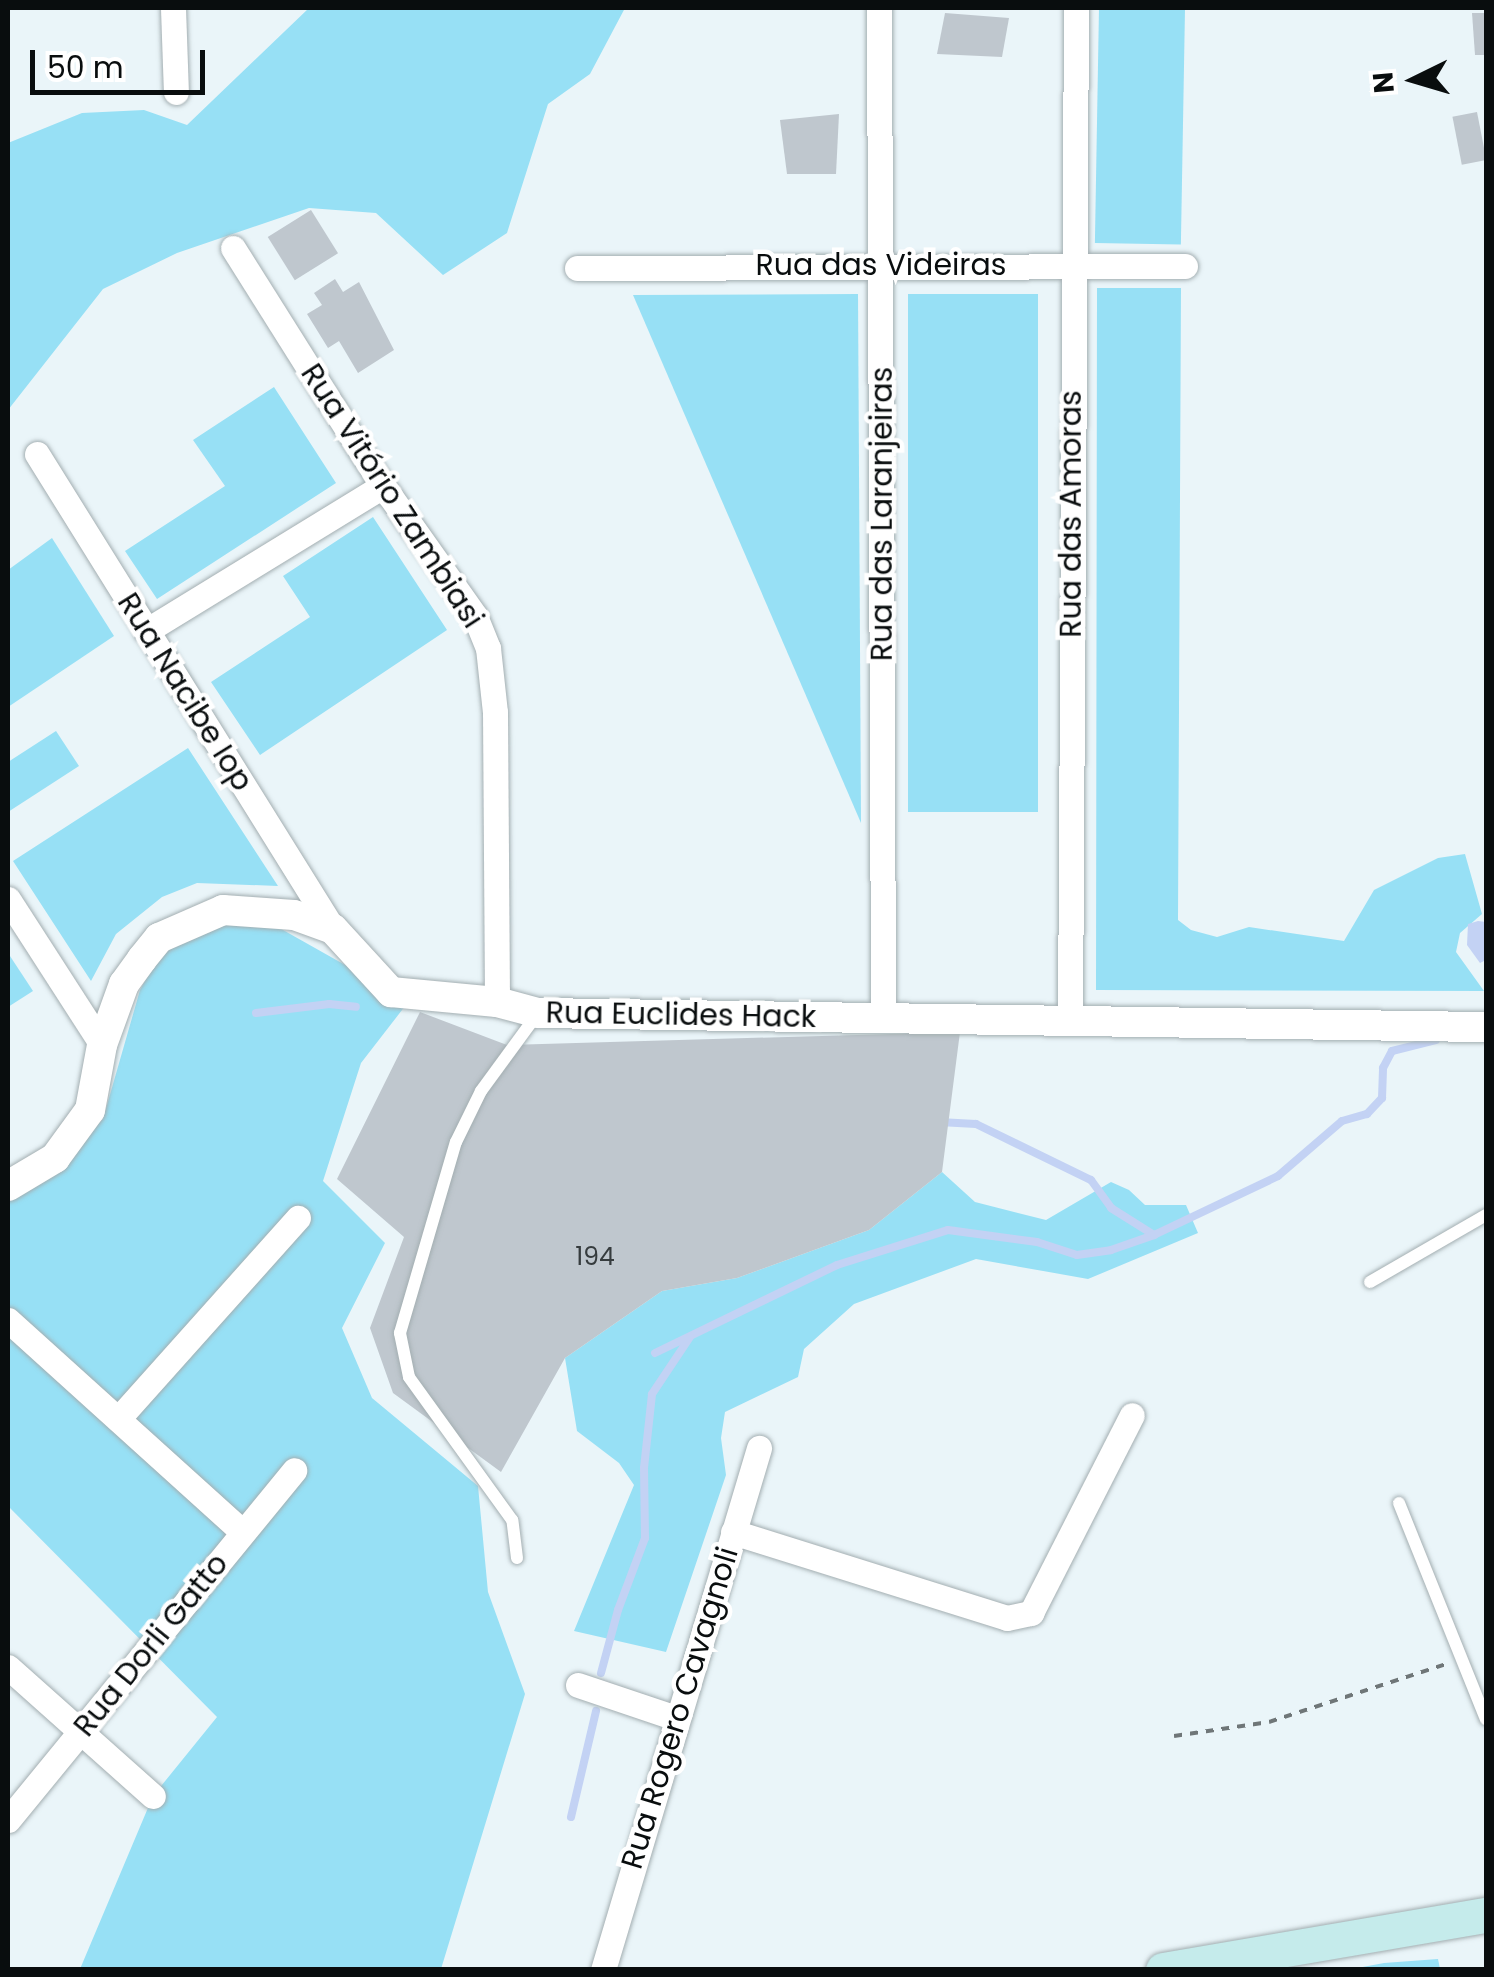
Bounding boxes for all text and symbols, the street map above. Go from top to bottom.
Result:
scale bar [35,30,210,92]
north arrow [1364,30,1464,130]
text: 50 m [47,46,124,89]
text: N [1363,70,1404,95]
street label: Rua das Videiras [755,247,1007,283]
street label: Rua Vitório Zambiasi [293,357,491,635]
street label: Rua das Laranjeiras [864,367,900,661]
street label: Rua das Amoras [1053,390,1089,638]
street label: Rua Nacibe Iop [110,586,260,798]
street label: Rua Euclides Hack [545,995,817,1035]
house number: 194 [575,1242,615,1272]
street label: Rua Rogero Cavagnoli [614,1543,746,1873]
street label: Rua Dorli Gatto [66,1546,236,1744]

